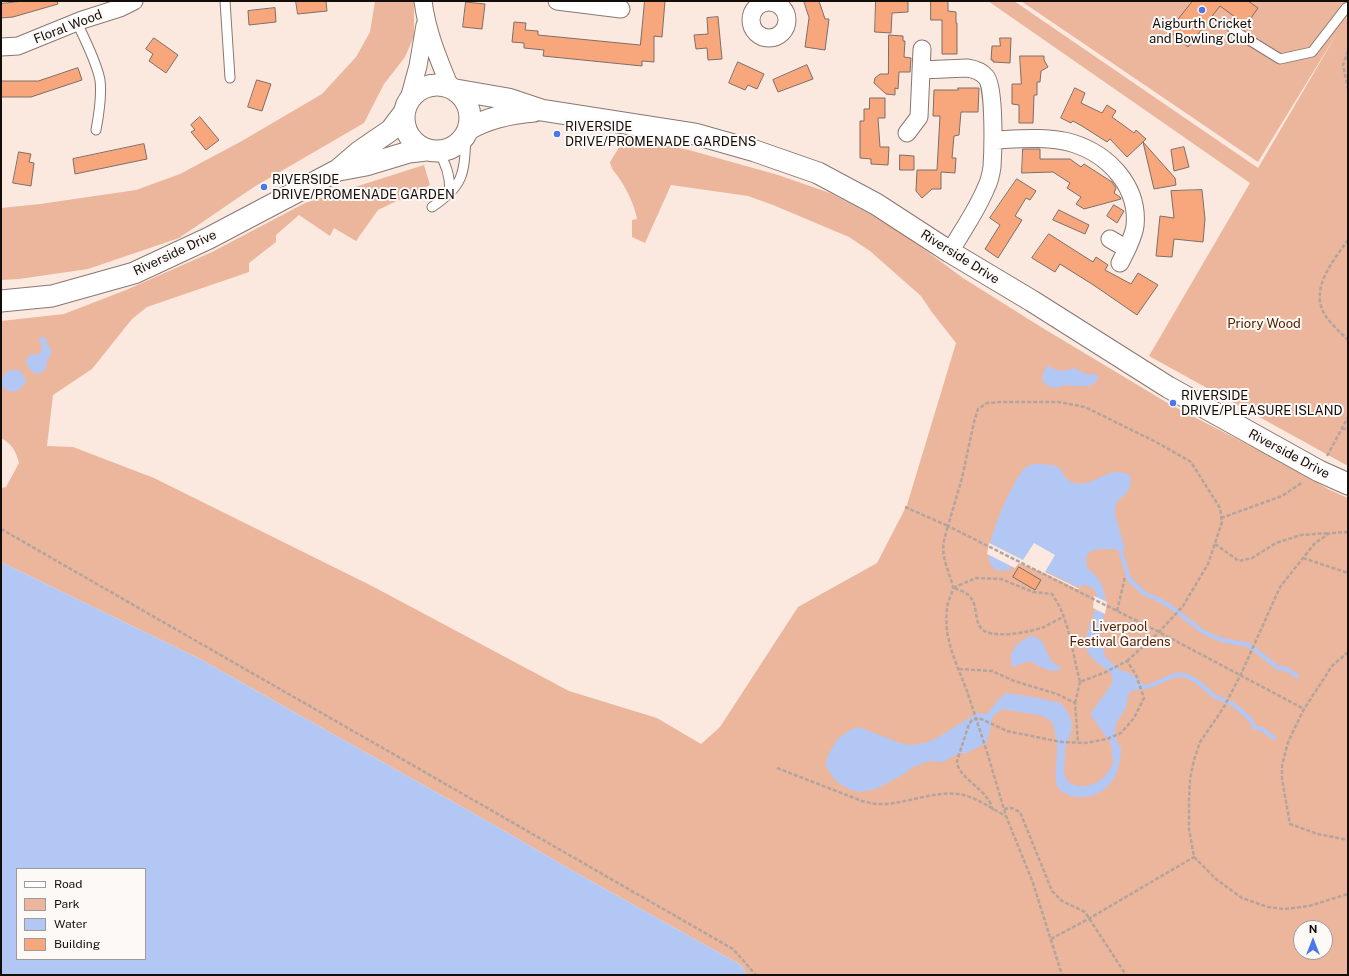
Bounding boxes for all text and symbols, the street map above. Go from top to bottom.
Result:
marker: Aigburth Cricket and Bowling Club [1197,5,1207,15]
street label: Floral Wood [32,7,104,47]
place label: Aigburth Cricket and Bowling Club [1149,16,1255,47]
place label: RIVERSIDE DRIVE/PROMENADE GARDENS [565,119,757,150]
marker: RIVERSIDE DRIVE/PROMENADE GARDENS [552,129,562,139]
place label: RIVERSIDE DRIVE/PROMENADE GARDEN [272,172,455,203]
marker: RIVERSIDE DRIVE/PROMENADE GARDEN [259,182,269,192]
street label: Riverside Drive [131,227,219,279]
street label: Riverside Drive [918,227,1002,287]
park label: Priory Wood [1227,316,1301,332]
place label: RIVERSIDE DRIVE/PLEASURE ISLAND [1181,388,1343,419]
marker: RIVERSIDE DRIVE/PLEASURE ISLAND [1168,398,1178,408]
street label: Riverside Drive [1246,426,1332,482]
park label: Liverpool Festival Gardens [1069,619,1171,650]
legend [16,868,146,960]
text: Road [54,877,82,891]
text: Park [54,897,80,911]
text: Water [54,917,87,931]
north arrow [1293,920,1333,960]
text: N [1309,923,1317,935]
text: Building [54,937,100,951]

